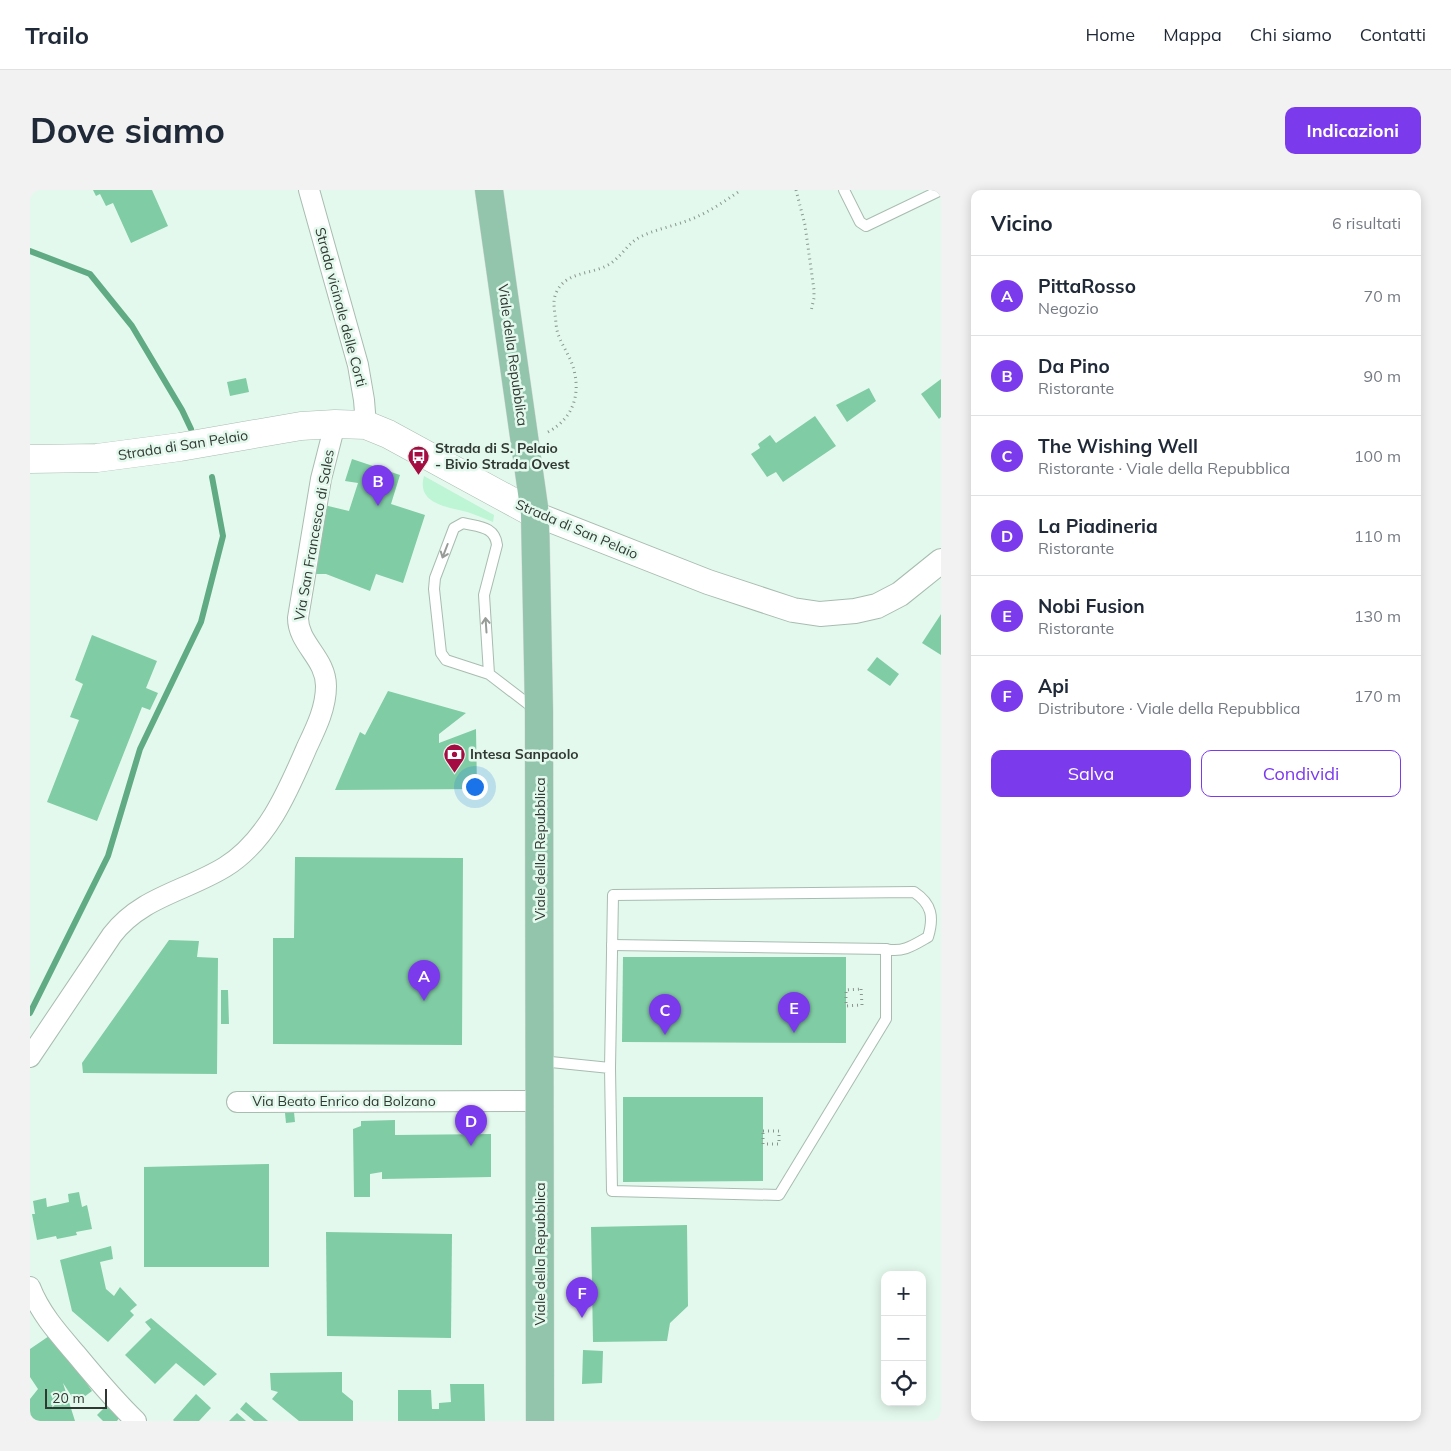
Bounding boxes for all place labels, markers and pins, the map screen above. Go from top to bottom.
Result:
place label: Strada di S. Pelaio - Bivio Strada Ovest [435,439,570,473]
bus stop icon: Strada di S. Pelaio - Bivio Strada Ovest [407,444,431,475]
pin: B [362,465,394,506]
bank icon: Intesa Sanpaolo [442,742,466,773]
place label: Intesa Sanpaolo [470,745,579,763]
pin: A [408,960,440,1001]
pin: E [778,992,810,1033]
pin: C [649,994,681,1035]
pin: D [455,1105,487,1146]
pin: F [566,1277,598,1318]

